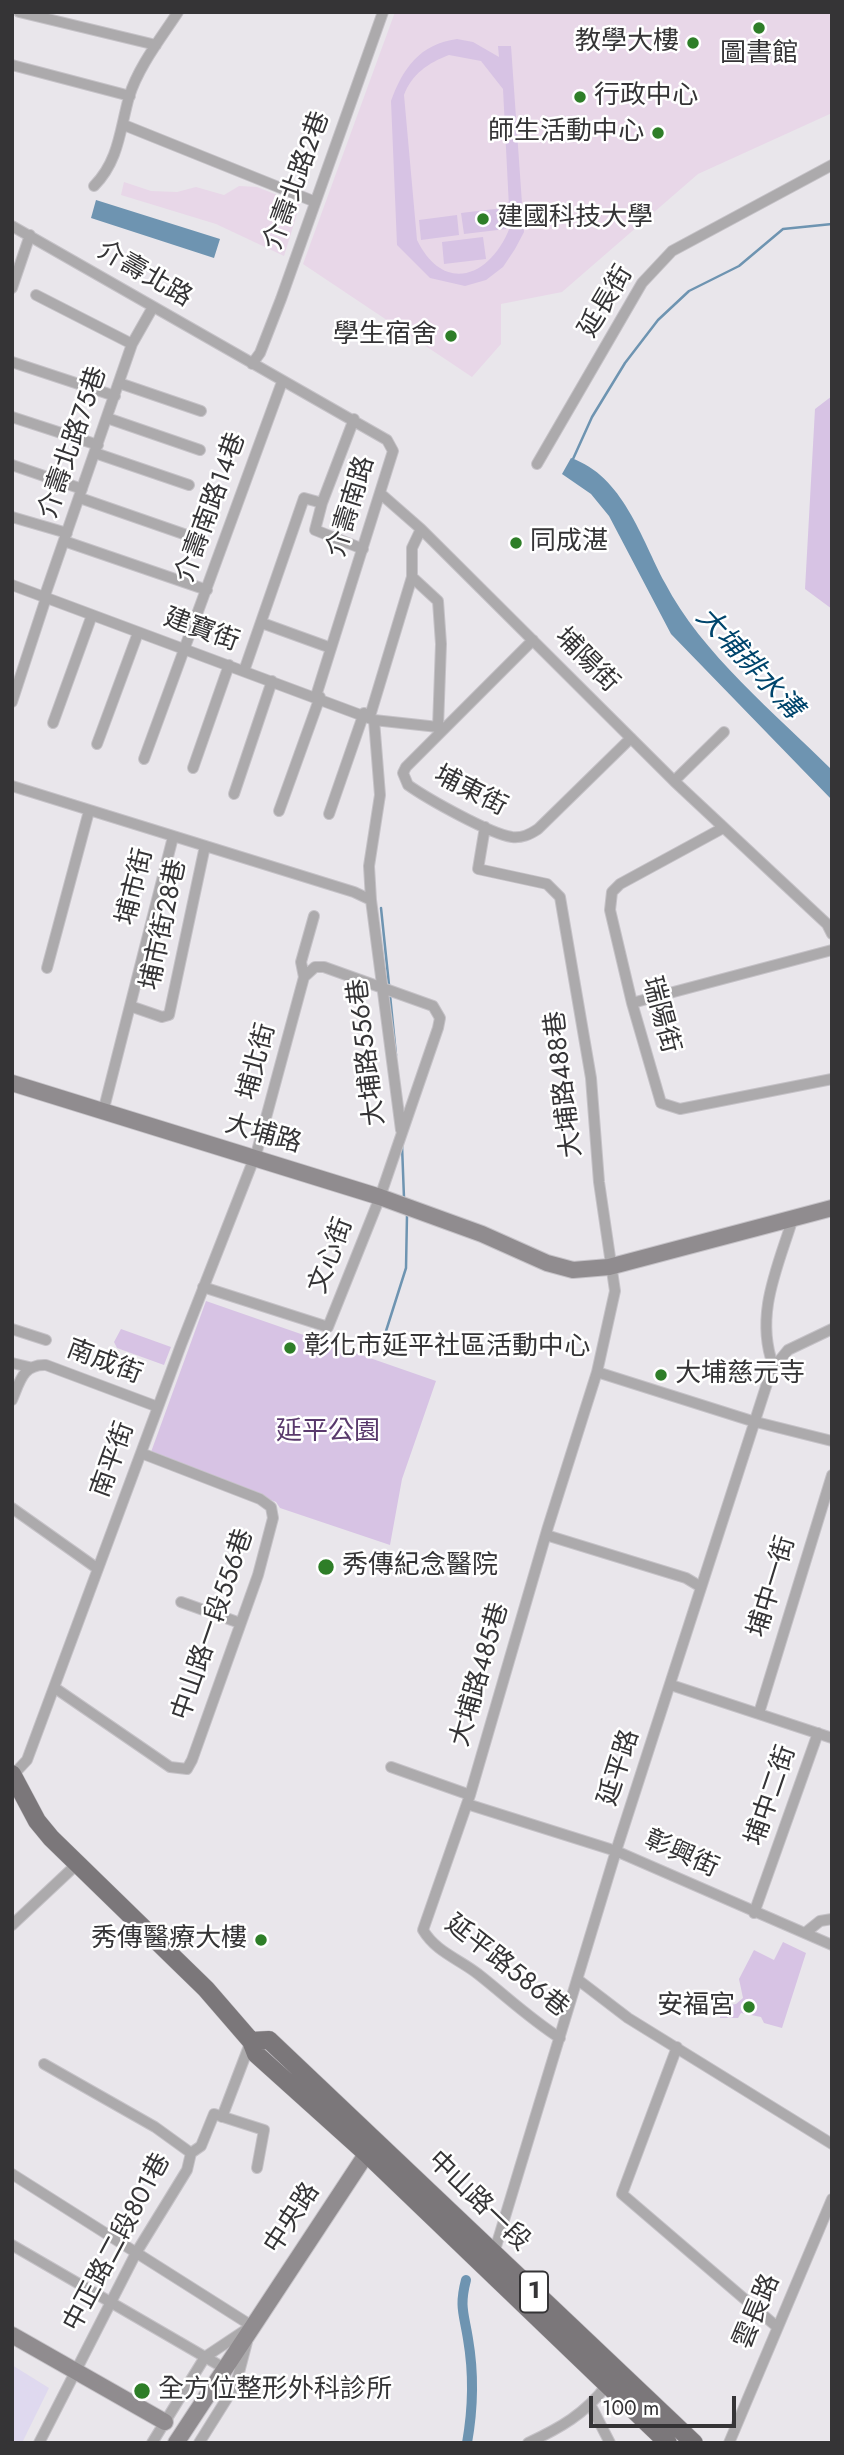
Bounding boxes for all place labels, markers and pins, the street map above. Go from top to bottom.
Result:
marker: 圖書館 [751,20,767,36]
place label: 教學大樓 [575,27,679,59]
marker: 教學大樓 [685,35,701,51]
place label: 圖書館 [720,39,798,71]
place label: 行政中心 [594,81,698,113]
marker: 行政中心 [572,89,588,105]
place label: 師生活動中心 [488,117,644,149]
marker: 師生活動中心 [650,125,666,141]
place label: 建國科技大學 [497,203,653,235]
marker: 建國科技大學 [475,211,491,227]
place label: 學生宿舍 [333,320,437,352]
marker: 學生宿舍 [443,328,459,344]
place label: 同成湛 [530,527,608,559]
marker: 同成湛 [508,535,524,551]
place label: 彰化市延平社區活動中心 [304,1332,590,1364]
marker: 彰化市延平社區活動中心 [282,1340,298,1356]
place label: 大埔慈元寺 [675,1359,805,1391]
marker: 大埔慈元寺 [653,1367,669,1383]
place label: 秀傳紀念醫院 [342,1551,498,1583]
marker: 秀傳紀念醫院 [316,1557,336,1577]
place label: 秀傳醫療大樓 [91,1924,247,1956]
marker: 秀傳醫療大樓 [253,1932,269,1948]
place label: 安福宮 [657,1991,735,2023]
marker: 安福宮 [741,1999,757,2015]
place label: 全方位整形外科診所 [158,2375,392,2407]
marker: 全方位整形外科診所 [132,2381,152,2401]

